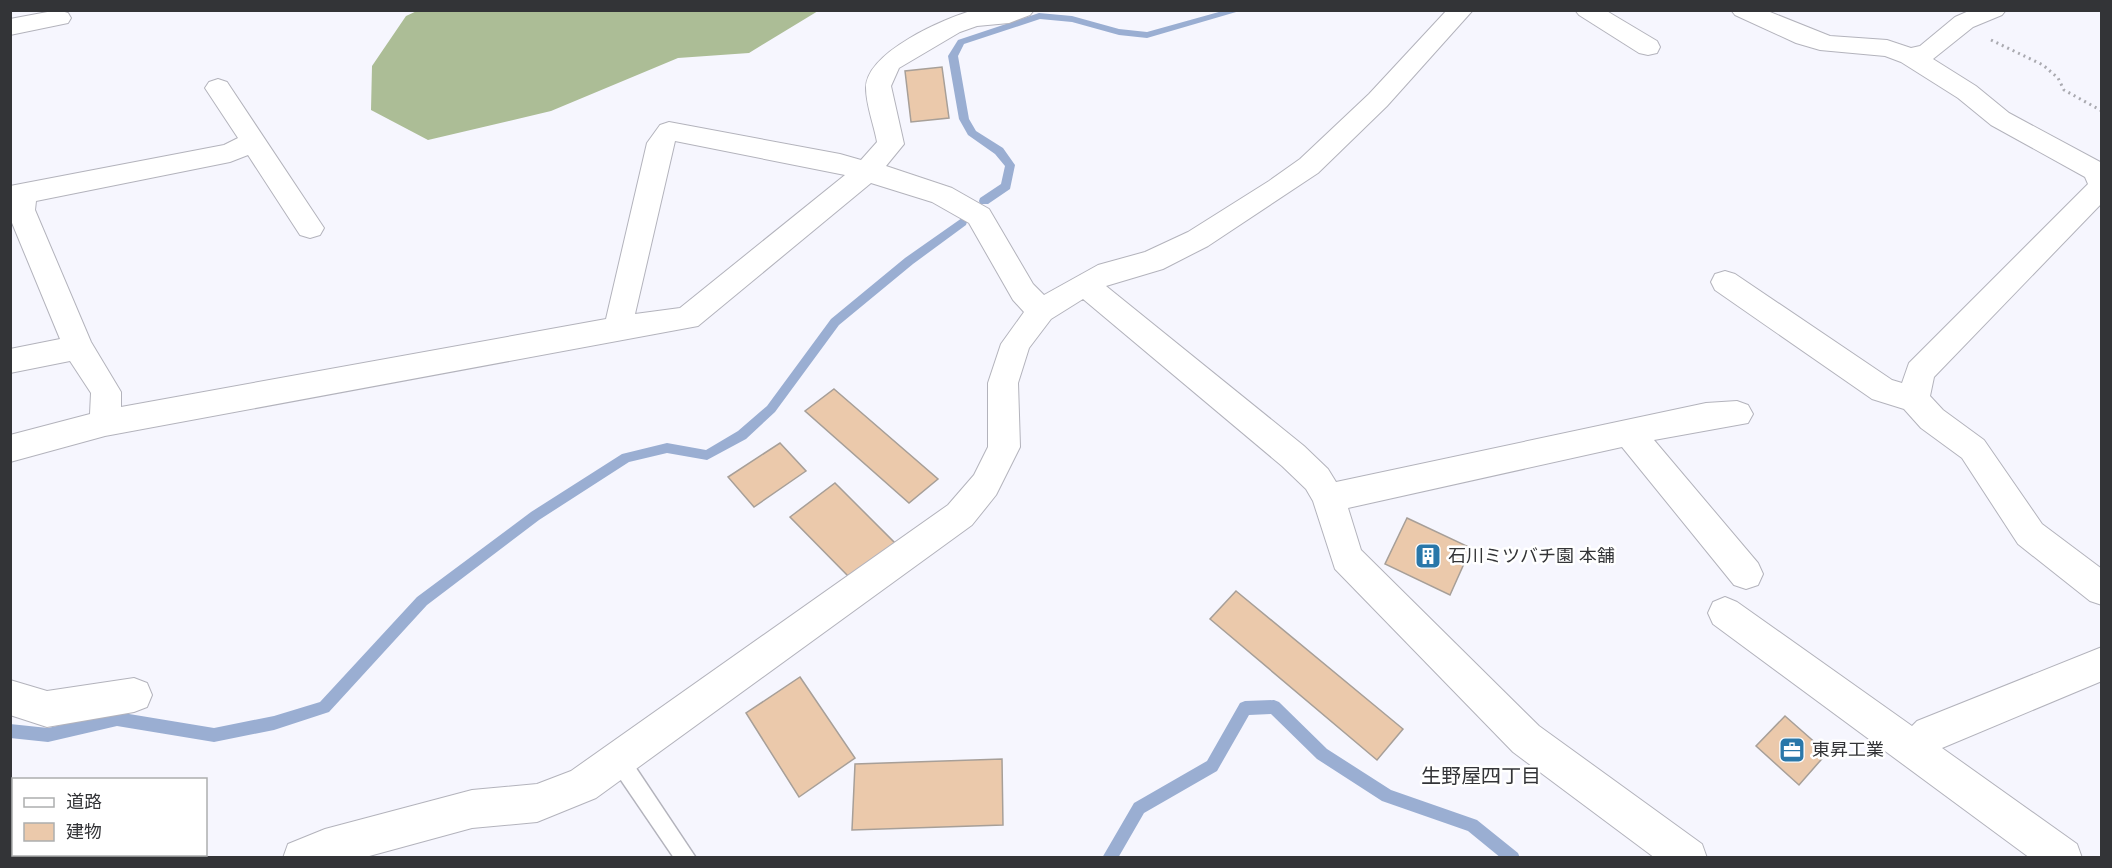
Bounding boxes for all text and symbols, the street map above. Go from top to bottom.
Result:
building icon: 石川ミツバチ園 本舗 [1413,541,1443,571]
place label: 石川ミツバチ園 本舗 [1448,546,1615,566]
office icon: 東昇工業 [1777,735,1807,765]
place label: 東昇工業 [1812,740,1884,760]
district label: 生野屋四丁目 [1421,765,1541,787]
legend [12,778,207,856]
text: 道路 [66,792,102,812]
text: 建物 [66,822,102,842]

